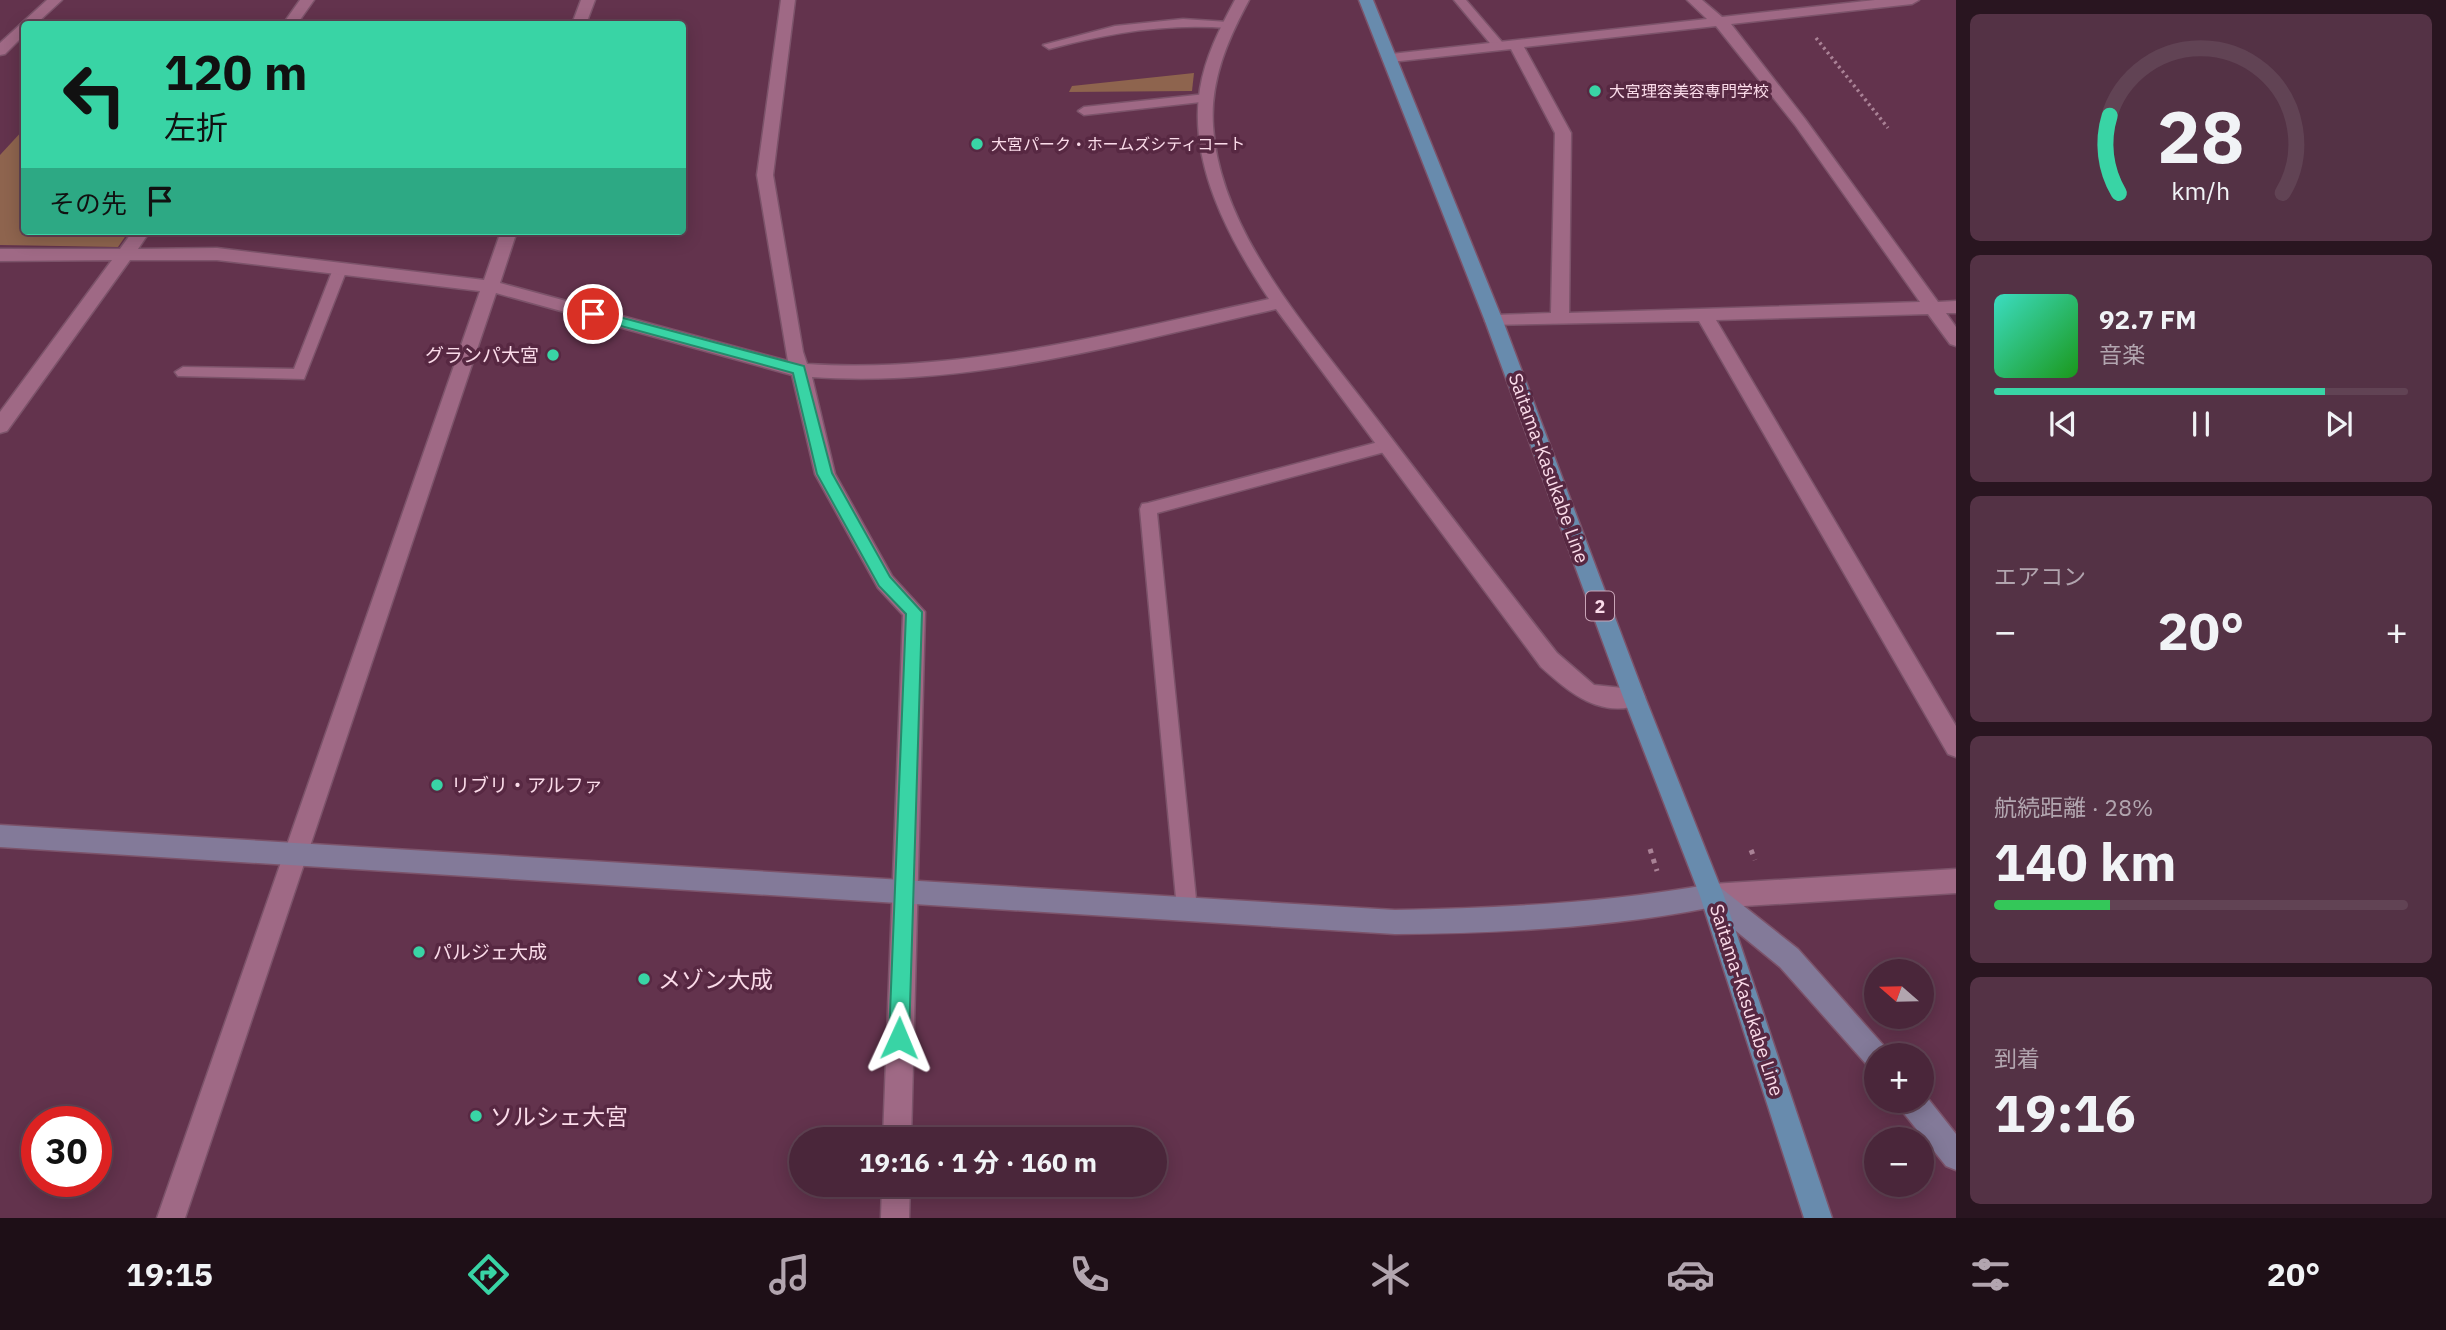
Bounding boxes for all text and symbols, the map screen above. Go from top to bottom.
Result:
text: 120 m [164,40,308,103]
icon: left [49,49,140,140]
place label: 大宮理容美容専門学校 [1609,81,1769,101]
marker: 大宮理容美容専門学校 [1587,83,1603,99]
text: 28 [2157,89,2245,184]
text: 左折 [164,106,228,148]
place label: 大宮パーク・ホームズシティコート [991,134,1245,154]
marker: 大宮パーク・ホームズシティコート [969,136,985,152]
text: km/h [2172,174,2230,207]
icon: arrive [141,182,179,220]
text: その先 [49,186,127,220]
pin [563,284,623,344]
icon: arrive [574,295,612,333]
text: 92.7 FM [2099,302,2197,336]
text: 音楽 [2099,339,2145,369]
place label: グランパ大宮 [425,343,539,367]
marker: グランパ大宮 [545,347,561,363]
street label: Saitama-Kasukabe Line [1503,370,1595,566]
icon: previous [2044,405,2082,443]
icon: pause [2182,405,2220,443]
icon: next [2320,405,2358,443]
text: エアコン [1994,561,2086,591]
road number: 2 [1586,592,1614,620]
text: 20° [2158,597,2244,664]
text: − [1994,606,2017,655]
text: + [2385,606,2408,655]
place label: リブリ・アルファ [451,773,603,797]
marker: リブリ・アルファ [429,777,445,793]
text: 航続距離 · 28% [1994,792,2153,822]
text: 140 km [1994,828,2176,895]
street label: Saitama-Kasukabe Line [1705,901,1789,1099]
place label: パルジェ大成 [433,940,547,964]
marker: パルジェ大成 [411,944,427,960]
north arrow [1864,959,1934,1029]
map controls [1864,959,1934,1197]
place label: メゾン大成 [658,964,773,994]
marker: メゾン大成 [636,971,652,987]
position arrow [862,1001,936,1075]
button: + [1864,1043,1934,1113]
text: 到着 [1994,1043,2040,1073]
text: 19:16 [1994,1079,2136,1146]
place label: ソルシェ大宮 [490,1101,628,1131]
speed limit sign: 30 [21,1106,112,1197]
marker: ソルシェ大宮 [468,1108,484,1124]
button: − [1864,1127,1934,1197]
text: 19:16 · 1 分 · 160 m [859,1145,1097,1179]
icon: directions [464,1250,513,1299]
icon: music [765,1250,814,1299]
icon: phone [1065,1250,1114,1299]
icon: climate [1366,1250,1415,1299]
icon: car [1666,1250,1715,1299]
icon: filters [1966,1250,2015,1299]
text: 19:15 [126,1253,213,1295]
text: 20° [2267,1253,2320,1295]

